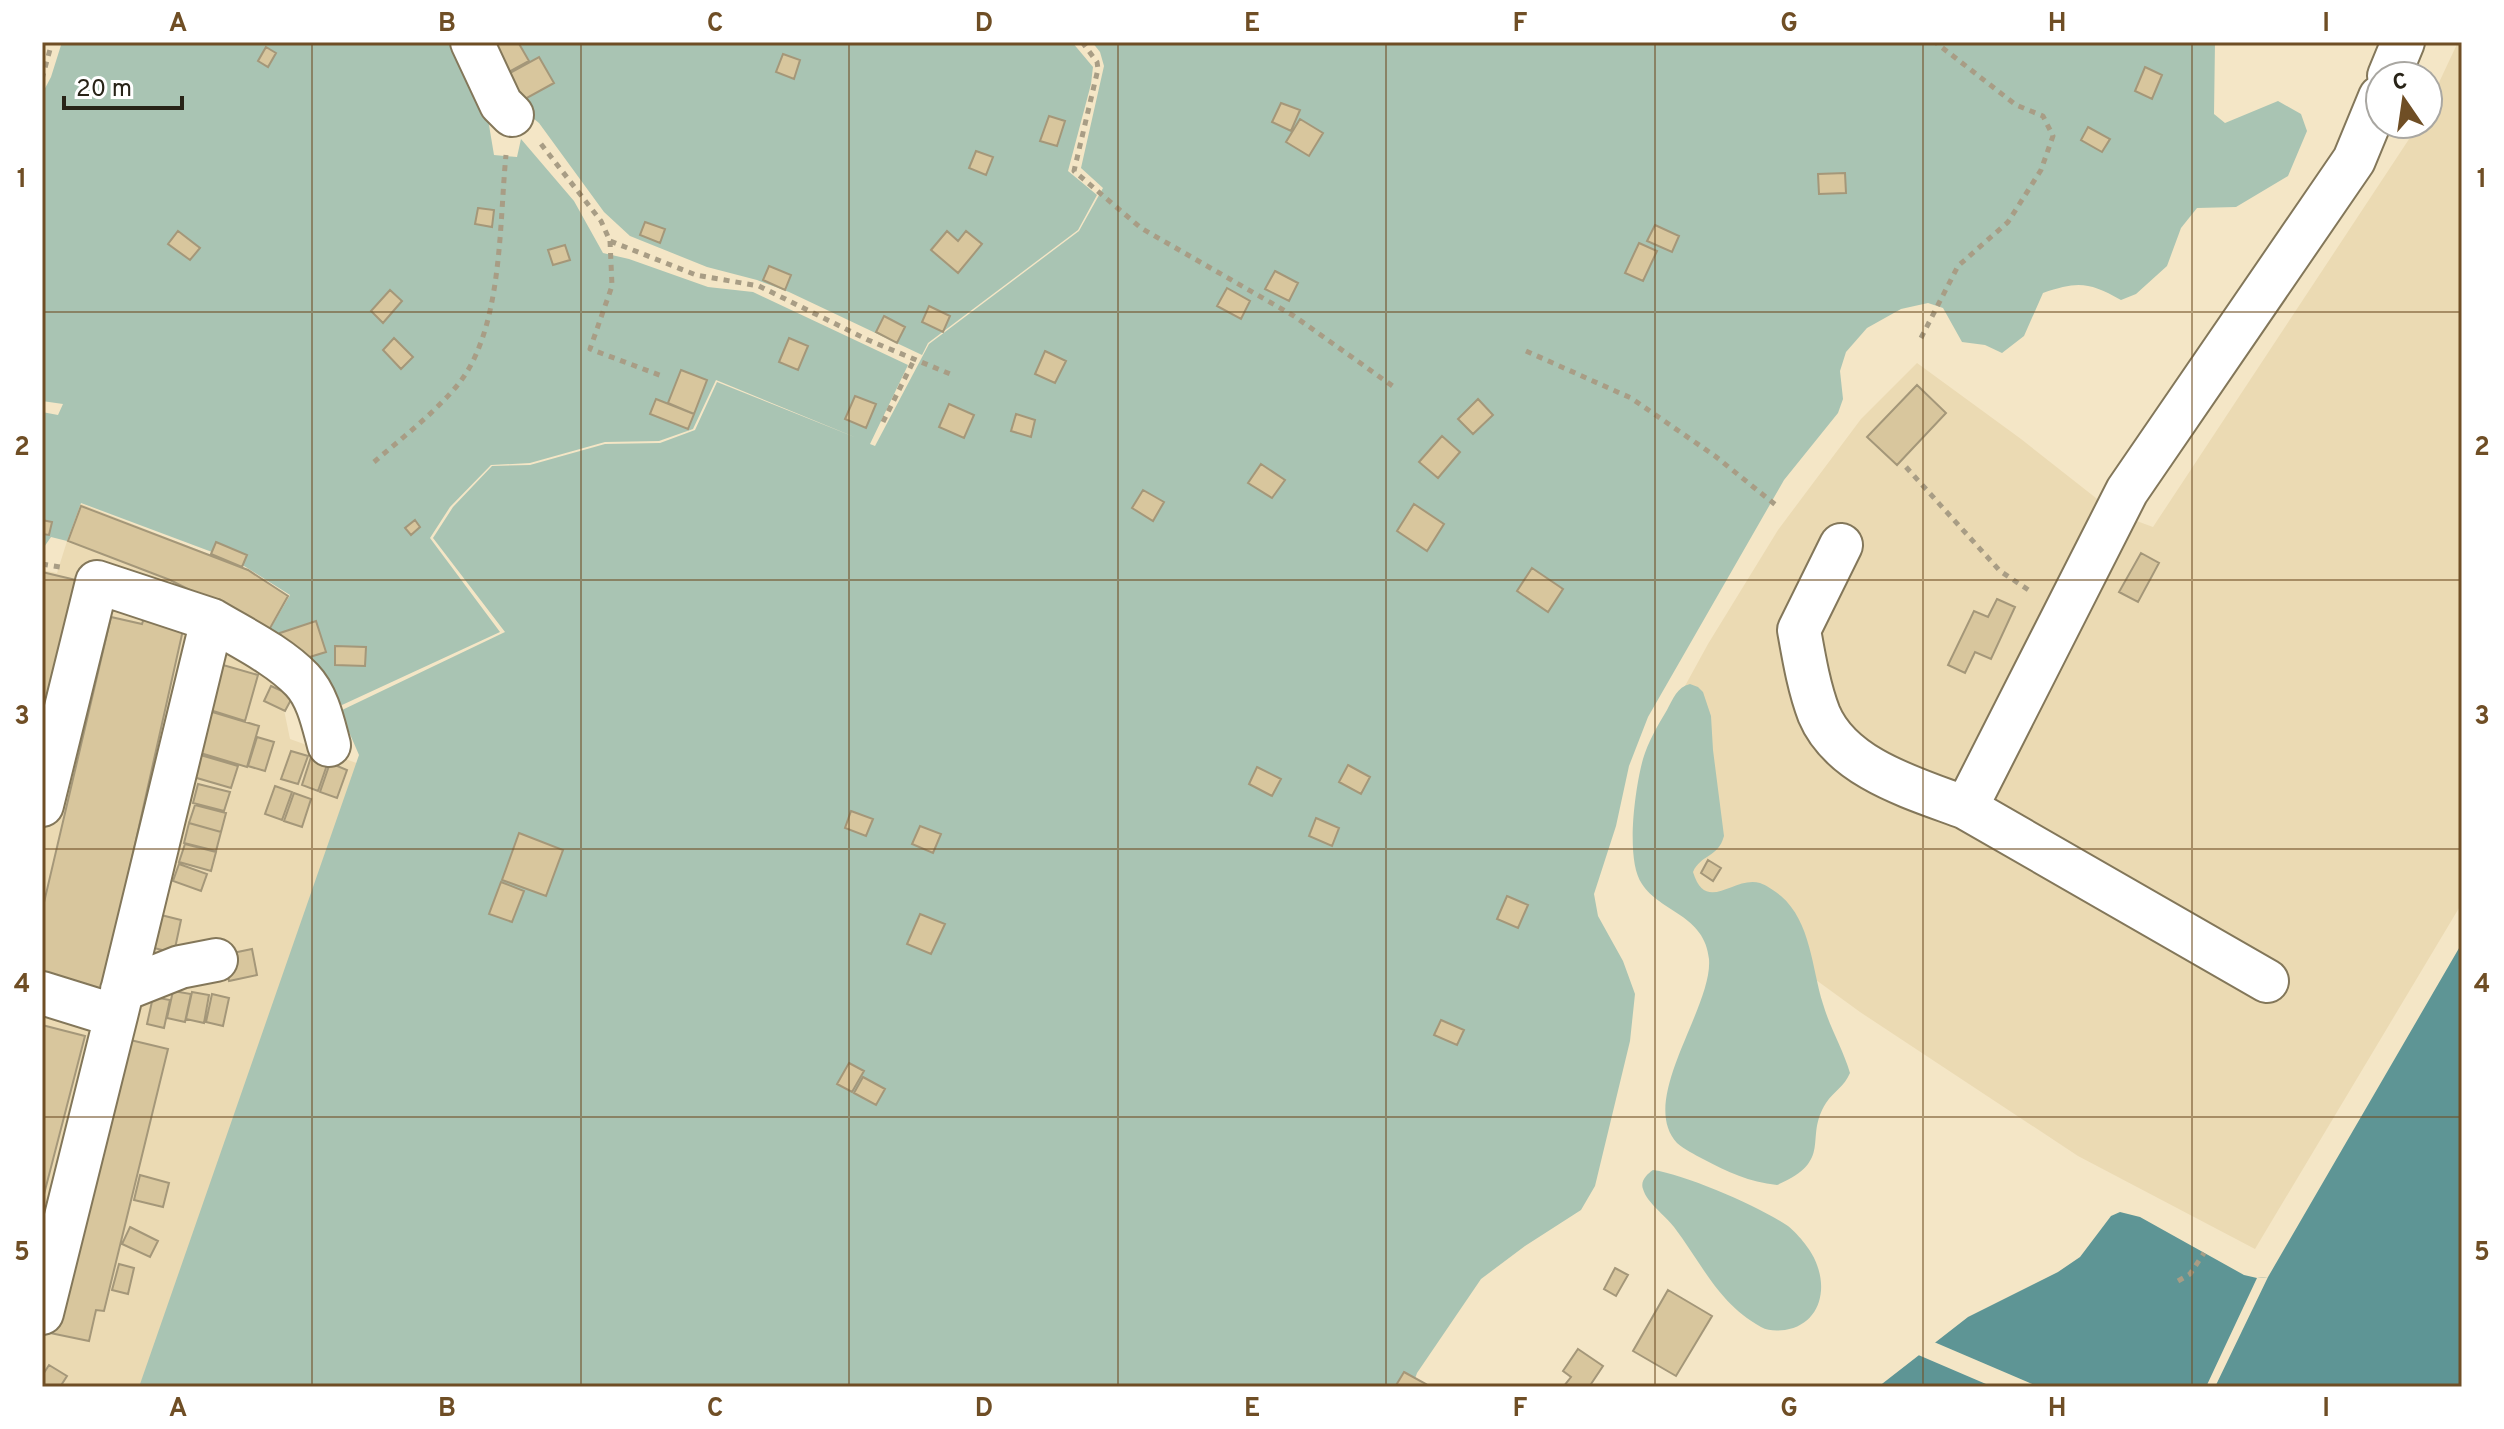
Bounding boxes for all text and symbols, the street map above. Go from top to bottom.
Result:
text: A [169,8,187,41]
text: B [438,8,456,41]
text: C [707,8,723,41]
text: D [975,8,993,41]
text: E [1244,8,1260,41]
text: F [1513,8,1528,41]
text: G [1780,8,1798,41]
text: H [2048,8,2066,41]
text: I [2322,8,2330,41]
scale bar [64,60,182,110]
north arrow [2364,60,2444,140]
text: С [2390,68,2410,98]
text: 20 m [76,75,132,105]
text: 1 [17,164,27,197]
text: 1 [2477,164,2487,197]
text: 2 [14,432,30,465]
text: 2 [2474,432,2490,465]
text: 3 [14,701,30,734]
text: 3 [2474,701,2490,734]
text: 4 [14,969,30,1002]
text: 4 [2474,969,2490,1002]
text: 5 [14,1237,30,1270]
text: 5 [2474,1237,2490,1270]
text: A [169,1393,187,1426]
text: B [438,1393,456,1426]
text: C [707,1393,723,1426]
text: D [975,1393,993,1426]
text: E [1244,1393,1260,1426]
text: F [1513,1393,1528,1426]
text: G [1780,1393,1798,1426]
text: H [2048,1393,2066,1426]
text: I [2322,1393,2330,1426]

